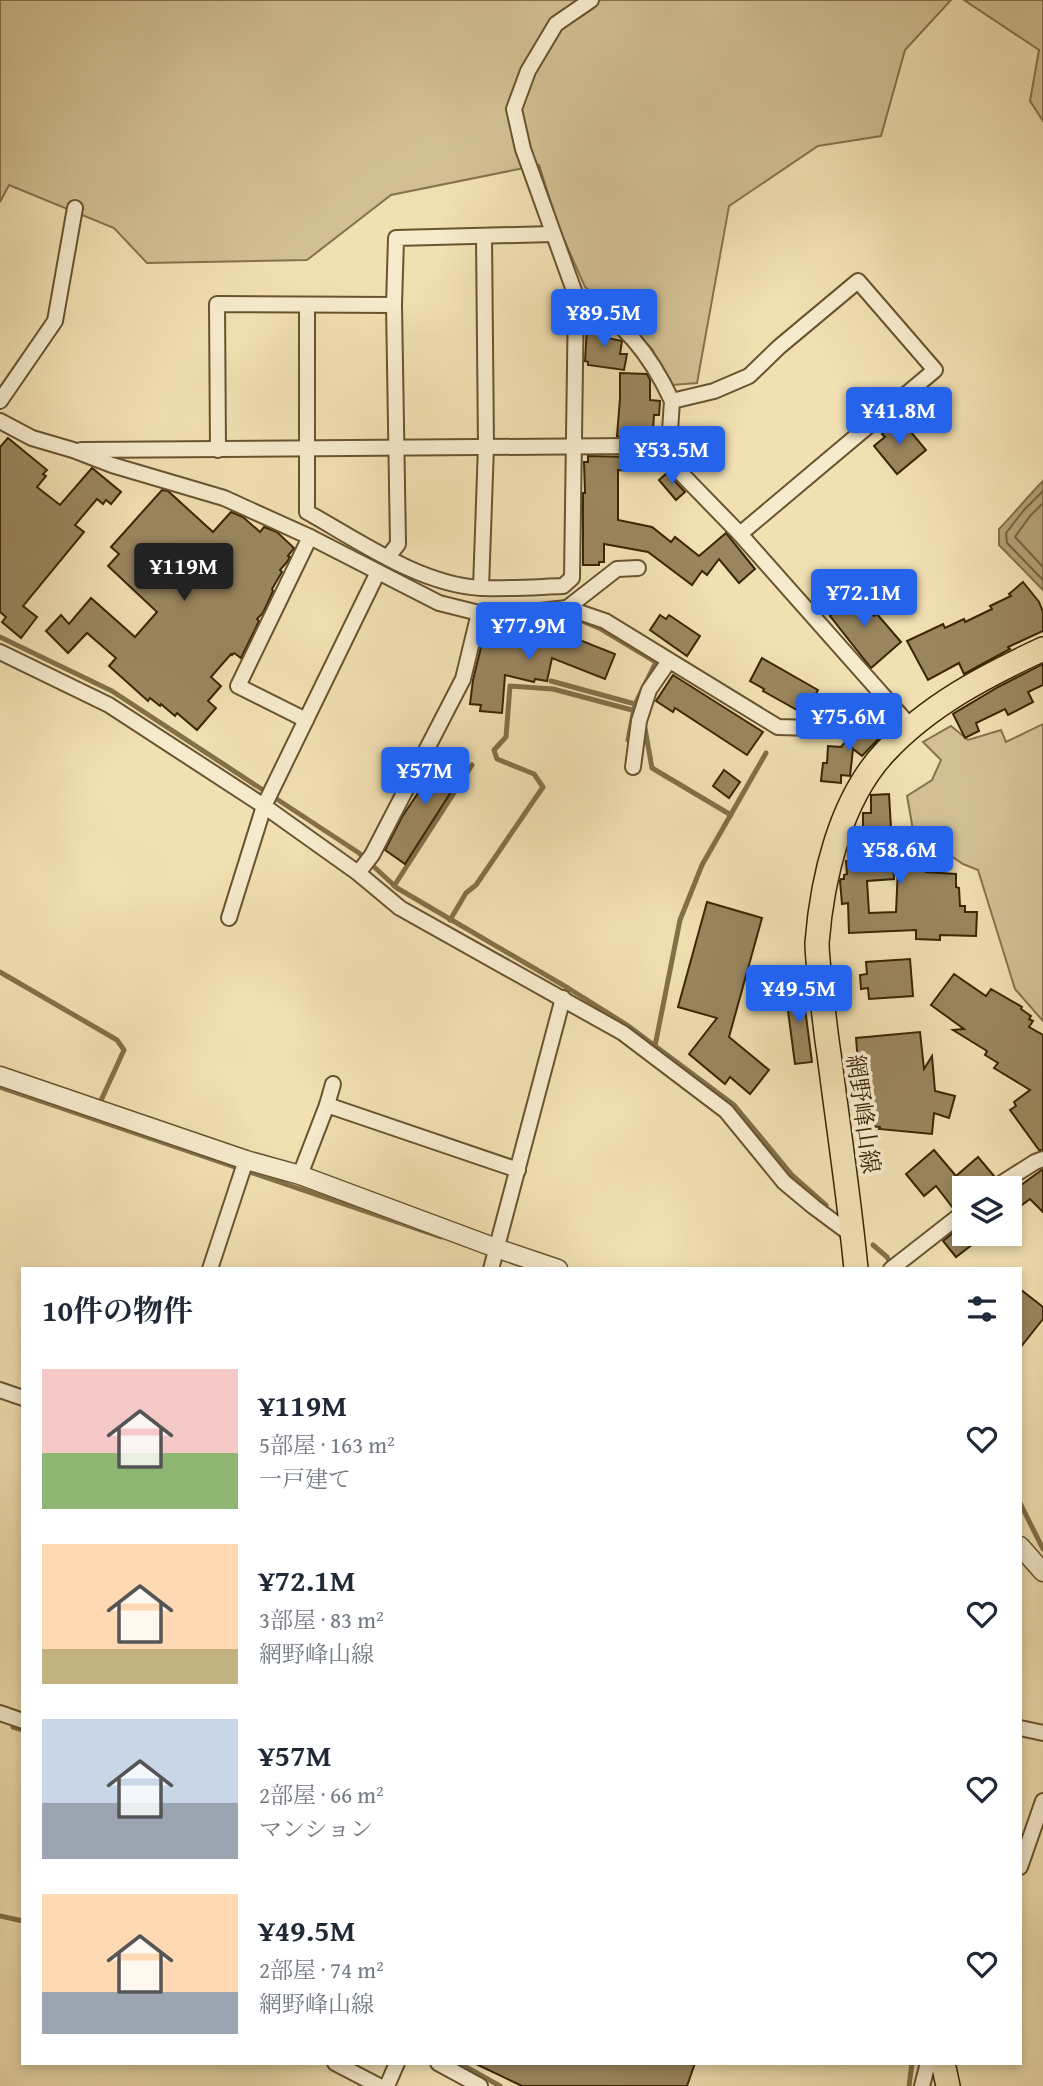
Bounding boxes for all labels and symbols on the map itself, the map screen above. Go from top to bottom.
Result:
pin: ¥89.5M [547,290,661,349]
pin: ¥41.8M [842,388,956,447]
pin: ¥53.5M [615,426,729,486]
pin: ¥119M [135,544,233,603]
pin: ¥72.1M [807,570,921,629]
pin: ¥77.9M [472,602,586,662]
pin: ¥75.6M [792,694,906,753]
pin: ¥57M [384,748,466,807]
pin: ¥58.6M [843,826,957,886]
pin: ¥49.5M [742,965,856,1025]
street label: 網野峰山線 [838,1052,889,1176]

